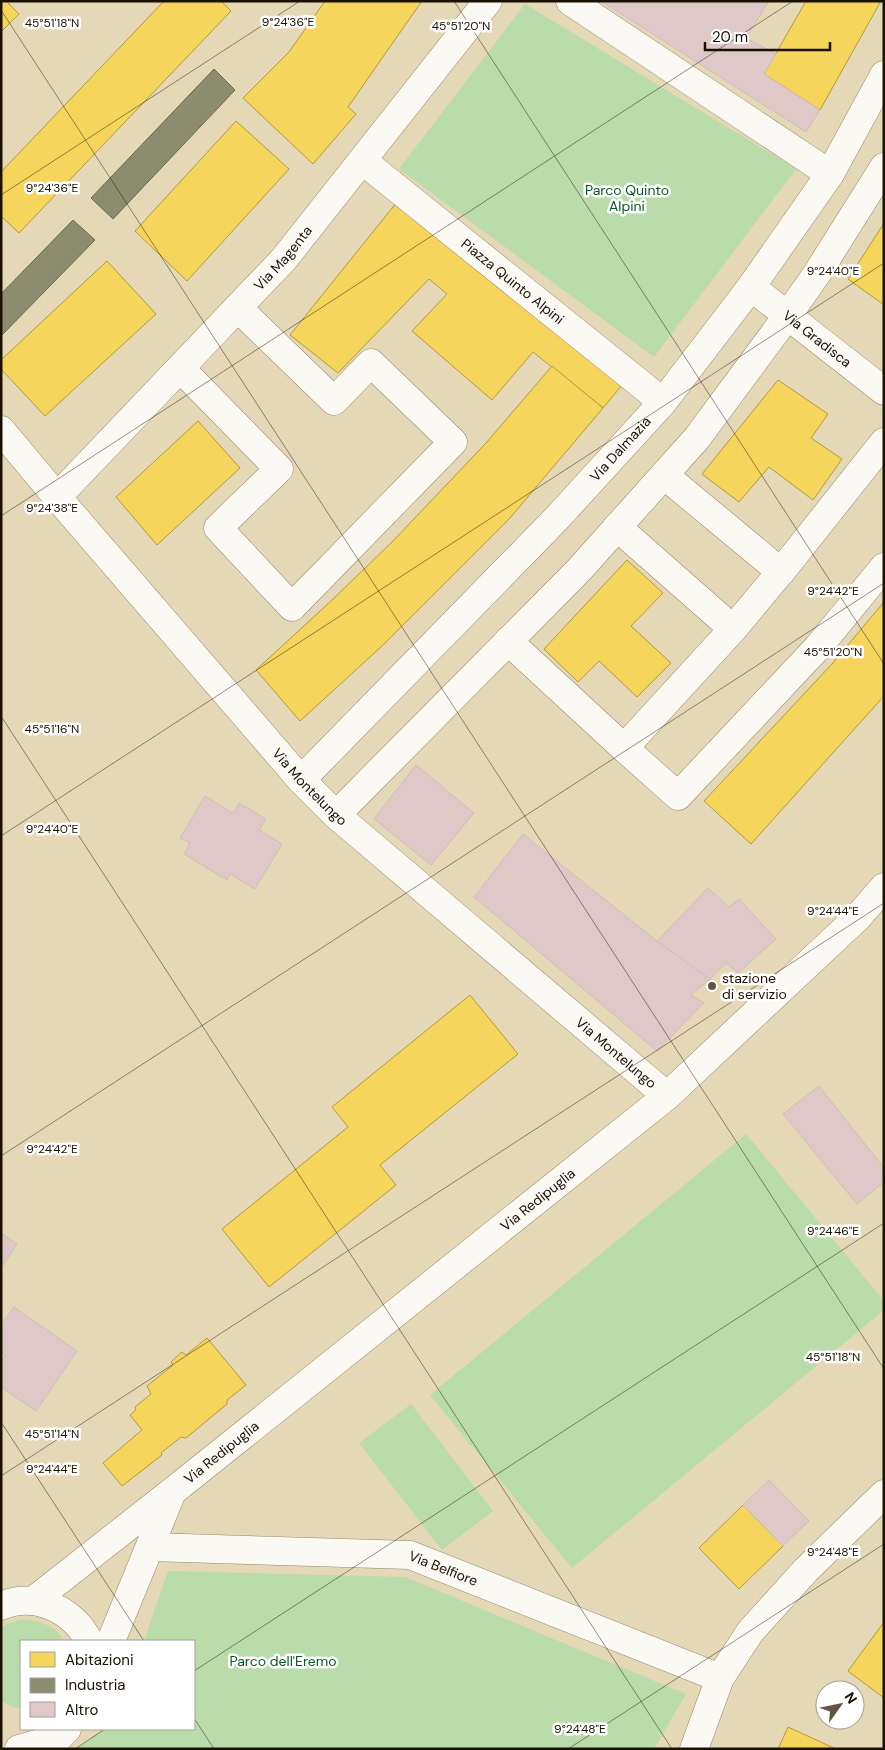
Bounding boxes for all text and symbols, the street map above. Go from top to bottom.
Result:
text: 9°24'36"E [262,14,314,30]
text: 45°51'18"N [25,15,79,31]
text: 45°51'20"N [432,18,490,34]
scale bar [705,20,830,52]
text: 20 m [712,27,748,47]
text: 9°24'36"E [26,180,78,196]
park label: Parco Quinto Alpini [585,181,669,215]
street label: Via Magenta [250,222,316,294]
street label: Piazza Quinto Alpini [458,234,568,328]
text: 9°24'40"E [807,263,860,279]
street label: Via Gradisca [779,306,855,371]
street label: Via Dalmazia [586,412,655,485]
text: 9°24'38"E [26,500,78,516]
text: 9°24'42"E [807,583,859,599]
text: 45°51'20"N [804,644,862,660]
text: 45°51'16"N [25,721,79,737]
street label: Via Montelungo [269,744,351,829]
text: 9°24'40"E [26,821,79,837]
text: 9°24'44"E [807,903,859,919]
place label: stazione di servizio [722,969,787,1003]
marker: stazione di servizio [706,980,718,992]
street label: Via Montelungo [572,1013,660,1092]
text: 9°24'42"E [26,1141,78,1157]
street label: Via Redipuglia [497,1164,579,1235]
text: 9°24'46"E [807,1223,859,1239]
text: 45°51'18"N [806,1349,860,1365]
street label: Via Redipuglia [180,1417,262,1488]
text: 45°51'14"N [25,1426,79,1442]
text: 9°24'44"E [26,1461,78,1477]
text: 9°24'48"E [807,1544,859,1560]
street label: Via Belfiore [406,1546,481,1590]
legend [20,1640,195,1730]
text: Abitazioni [65,1650,134,1670]
park label: Parco dell'Eremo [229,1652,337,1670]
text: Industria [65,1675,126,1695]
north arrow [815,1680,865,1730]
text: N [841,1689,861,1707]
text: Altro [65,1700,98,1720]
text: 9°24'48"E [554,1721,606,1737]

